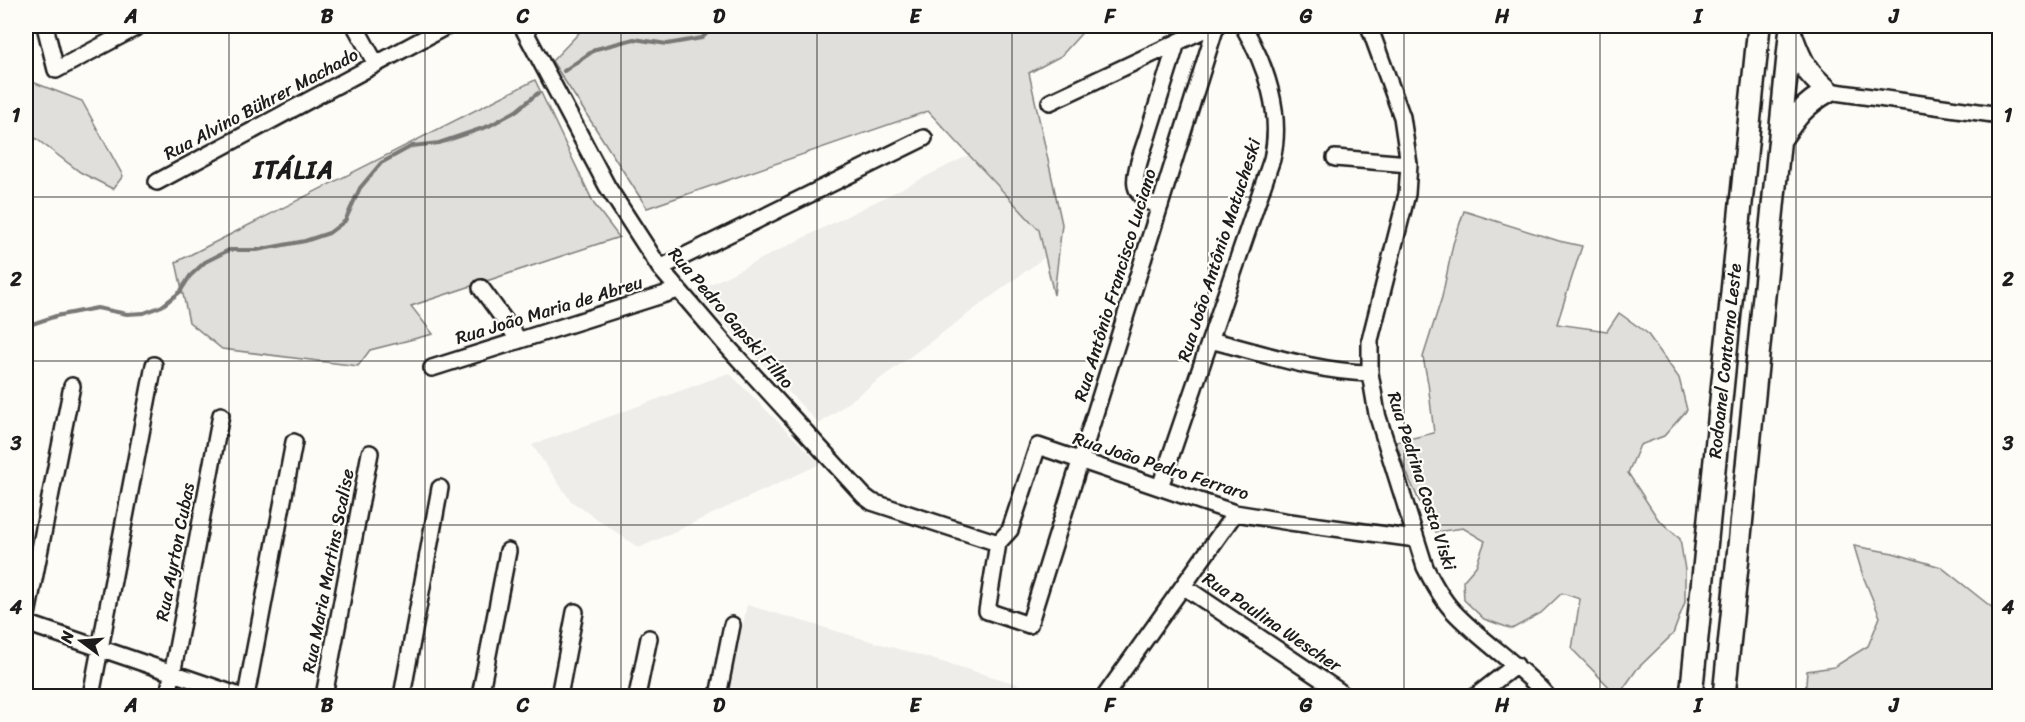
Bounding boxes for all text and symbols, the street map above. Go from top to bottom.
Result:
text: A [123,0,138,34]
text: B [321,0,334,34]
text: C [516,0,530,34]
text: D [713,0,726,34]
text: E [909,0,922,34]
text: F [1104,0,1117,34]
text: G [1299,0,1313,34]
text: H [1494,0,1510,34]
text: I [1693,0,1704,34]
text: J [1888,0,1900,34]
street label: Rua Alvino Bührer Machado [158,39,364,169]
text: 1 [12,98,21,133]
text: 1 [2004,98,2013,133]
street label: Rua João Antônio Matucheski [1168,133,1271,366]
district label: ITÁLIA [251,149,335,191]
street label: Rua Antônio Francisco Luciano [1064,165,1166,405]
street label: Rua Pedro Gapski Filho [660,240,802,396]
text: 2 [9,262,22,297]
street label: Rodoanel Contorno Leste [1699,262,1751,460]
text: 2 [2001,262,2014,297]
street label: Rua João Maria de Abreu [451,266,647,354]
street label: Rua Pedrina Costa Viski [1378,387,1466,576]
street label: Rua João Pedro Ferraro [1069,422,1253,510]
text: 3 [10,426,22,461]
text: 3 [2002,426,2014,461]
street label: Rua Maria Martins Scalise [292,466,364,676]
street label: Rua Ayrton Cubas [146,479,204,624]
street label: Rua Paulina Wescher [1196,563,1350,682]
text: 4 [9,590,23,625]
text: 4 [2001,590,2015,625]
north arrow [51,611,111,671]
text: N [51,627,83,647]
text: A [123,688,138,722]
text: B [321,688,334,722]
text: C [516,688,530,722]
text: D [713,688,726,722]
text: E [909,688,922,722]
text: F [1104,688,1117,722]
text: G [1299,688,1313,722]
text: H [1494,688,1510,722]
text: I [1693,688,1704,722]
text: J [1888,688,1900,722]

